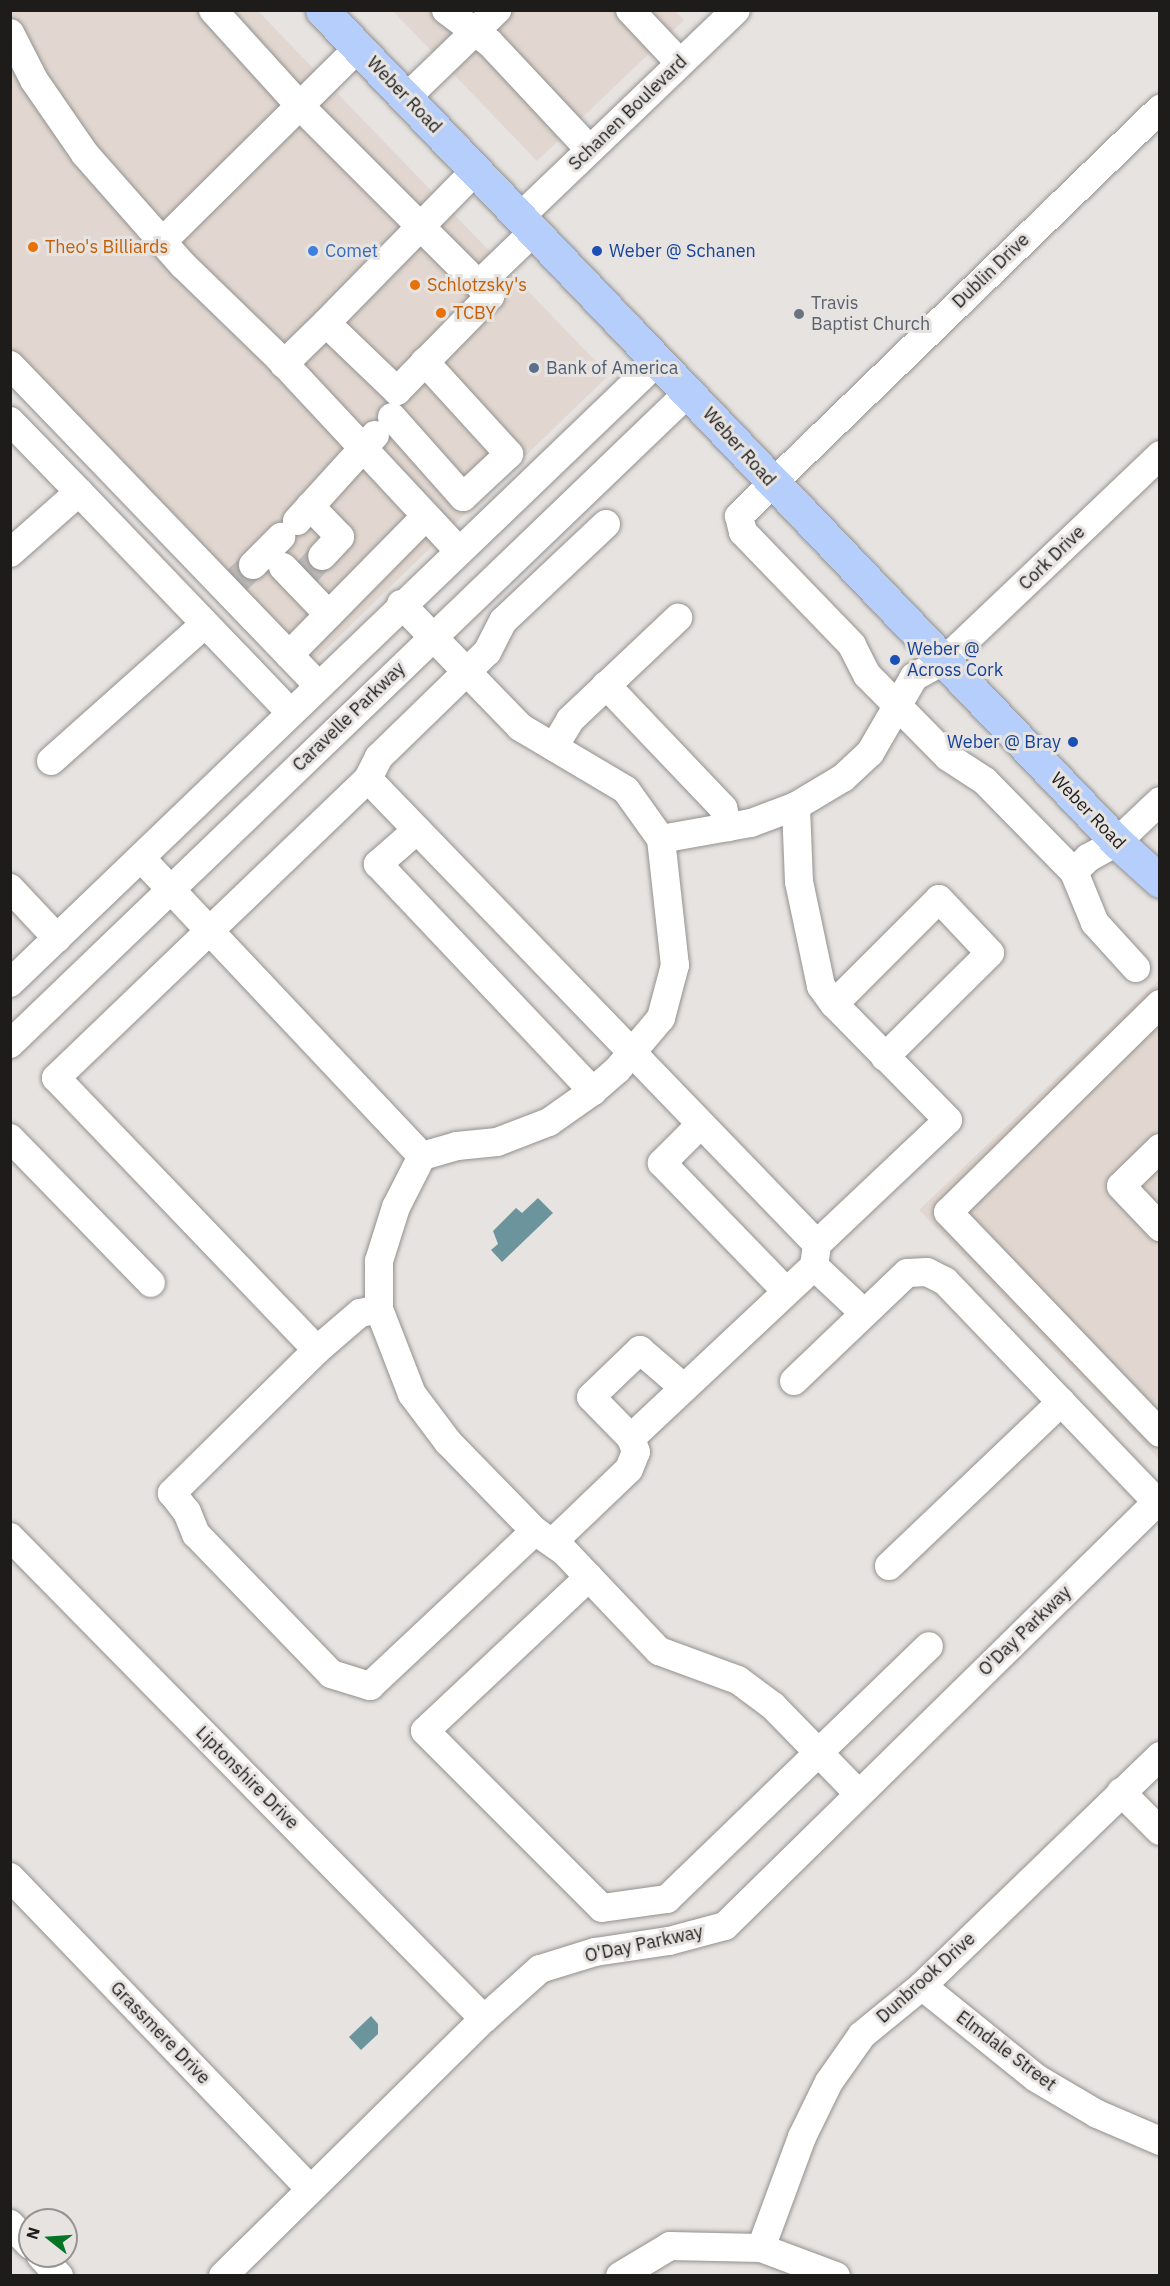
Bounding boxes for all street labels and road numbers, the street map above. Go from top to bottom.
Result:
street label: Schanen Boulevard [564,51,692,175]
street label: Weber Road [362,52,446,138]
street label: Dublin Drive [948,229,1034,313]
street label: Weber Road [698,403,780,491]
street label: Cork Drive [1015,521,1089,595]
street label: Caravelle Parkway [288,658,410,776]
street label: Weber Road [1046,768,1130,854]
street label: O'Day Parkway [974,1581,1076,1681]
street label: Liptonshire Drive [191,1722,303,1834]
street label: O'Day Parkway [583,1921,705,1967]
street label: Dunbrook Drive [872,1928,980,2028]
street label: Grassmere Drive [106,1977,214,2089]
street label: Elmdale Street [952,2006,1060,2096]

